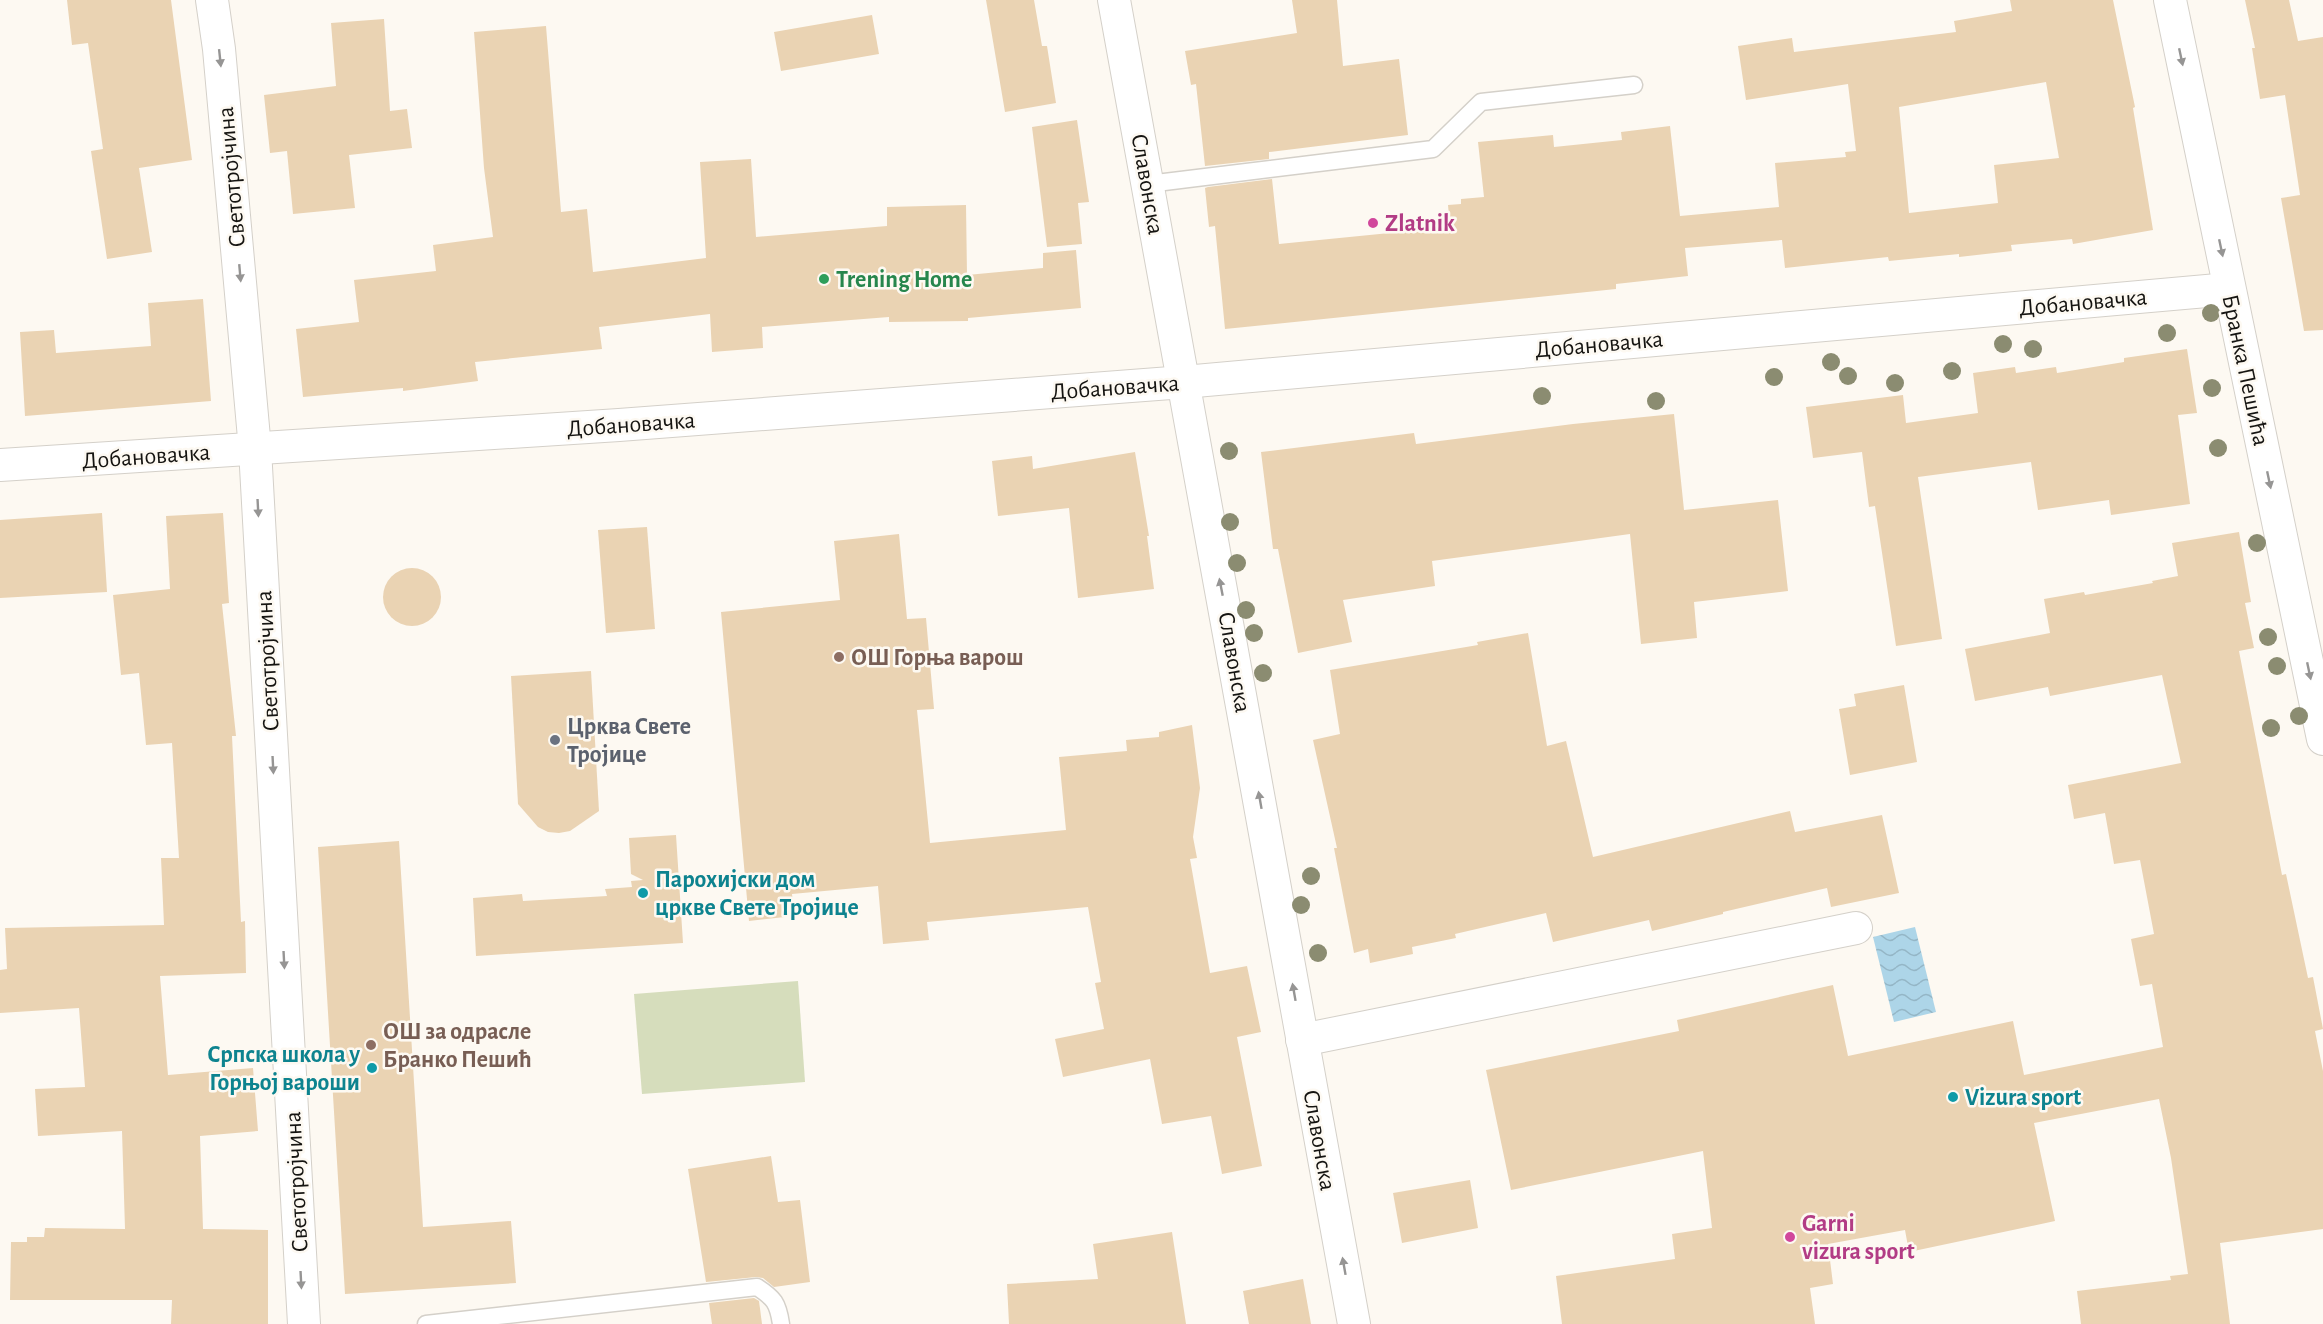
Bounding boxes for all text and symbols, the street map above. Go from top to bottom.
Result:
one-way arrow [215,48,225,67]
one-way arrow [2177,48,2187,67]
street label: Светотројчина [214,106,250,248]
street label: Славонска [1126,132,1168,236]
place label: Zlatnik [1385,212,1455,236]
marker: Zlatnik [1366,216,1380,230]
one-way arrow [2216,239,2226,258]
one-way arrow [235,263,245,282]
place label: Trening Home [836,268,972,292]
marker: Trening Home [817,272,831,286]
street label: Добановачка [2018,285,2148,321]
street label: Бранка Пешића [2217,292,2273,448]
street label: Добановачка [1534,327,1664,363]
street label: Добановачка [1050,372,1180,404]
street label: Добановачка [566,409,696,441]
street label: Добановачка [81,441,211,473]
one-way arrow [2265,471,2274,490]
one-way arrow [254,498,263,517]
one-way arrow [1216,578,1225,597]
street label: Светотројчина [252,590,284,732]
street label: Славонска [1213,610,1255,714]
place label: ОШ Горња варош [851,646,1024,670]
marker: ОШ Горња варош [832,650,846,664]
one-way arrow [2305,662,2314,681]
place label: Црква Свете Тројице [567,715,691,767]
marker: Црква Свете Тројице [548,733,562,747]
one-way arrow [268,756,277,775]
one-way arrow [1255,790,1264,809]
place label: Парохијски дом цркве Свете Тројице [655,868,859,920]
marker: Парохијски дом цркве Свете Тројице [636,886,650,900]
one-way arrow [279,950,288,969]
one-way arrow [1289,982,1298,1001]
place label: ОШ за одрасле Бранко Пешић [383,1020,532,1072]
marker: ОШ за одрасле Бранко Пешић [364,1038,378,1052]
place label: Српска школа у Горњој вароши [207,1043,360,1095]
marker: Српска школа у Горњој вароши [365,1061,379,1075]
place label: Vizura sport [1965,1086,2081,1110]
street label: Славонска [1298,1088,1340,1192]
marker: Vizura sport [1946,1090,1960,1104]
street label: Светотројчина [281,1111,313,1253]
place label: Garni vizura sport [1802,1212,1915,1264]
marker: Garni vizura sport [1783,1230,1797,1244]
one-way arrow [1339,1257,1348,1276]
one-way arrow [297,1271,306,1290]

